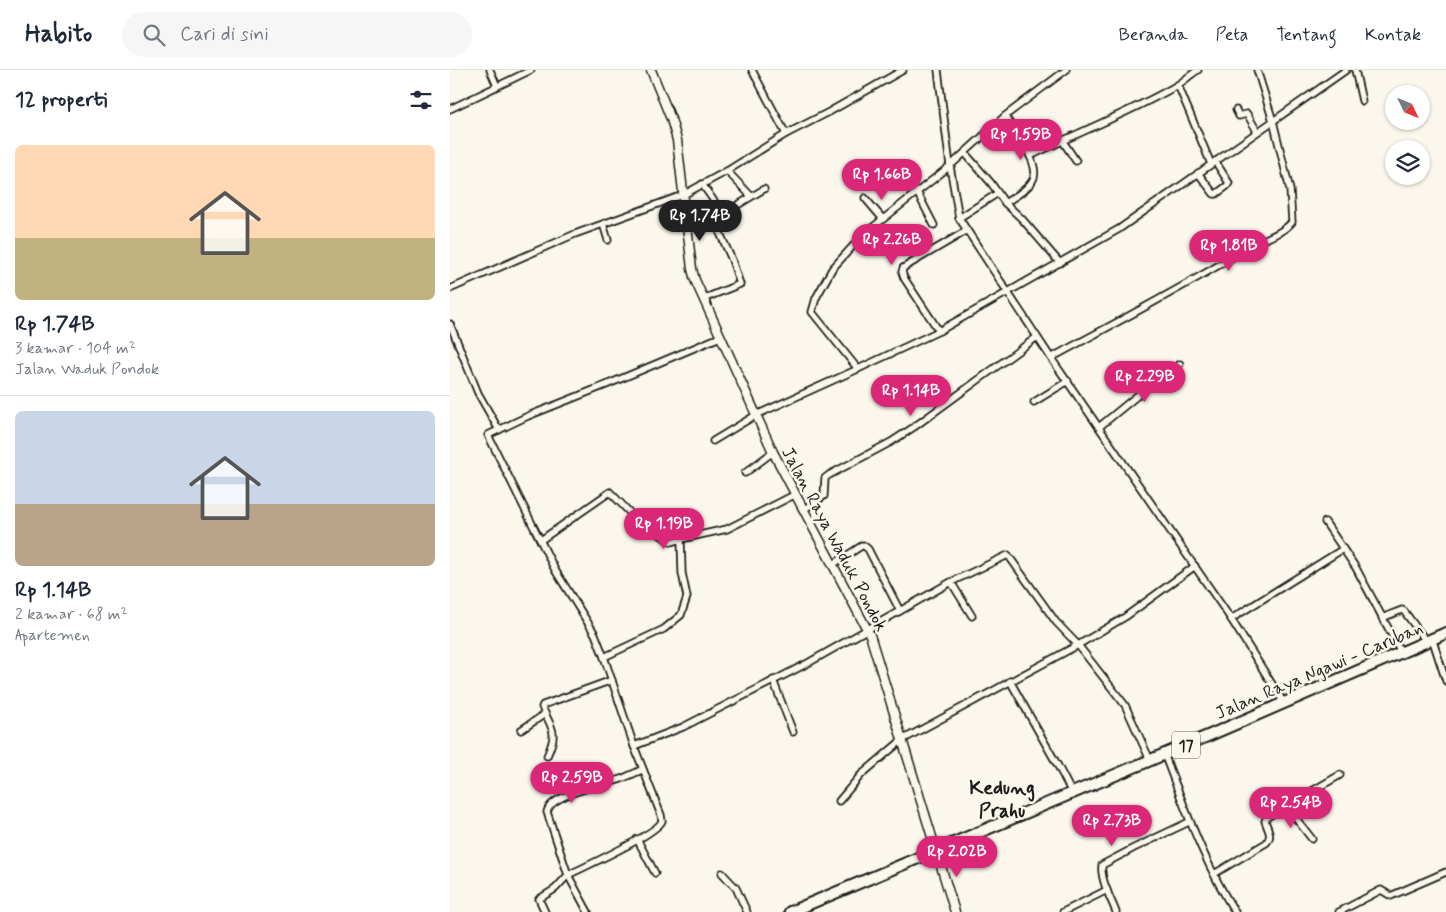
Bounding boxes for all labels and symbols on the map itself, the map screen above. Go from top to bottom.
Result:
north arrow [1385,85,1430,130]
pin: Rp 1.59B [969,118,1073,161]
pin: Rp 1.66B [830,158,934,201]
pin: Rp 1.74B [648,200,752,242]
pin: Rp 2.26B [840,224,944,266]
pin: Rp 1.81B [1177,230,1281,272]
pin: Rp 2.29B [1093,360,1197,403]
pin: Rp 1.14B [859,374,963,417]
street label: Jalan Raya Waduk Pondok [775,443,893,636]
pin: Rp 1.19B [612,508,716,550]
street label: Jalan Raya Ngawi - Caruban [1212,616,1427,726]
road number: 17 [1172,732,1200,758]
pin: Rp 2.59B [520,762,624,804]
district label: Kedung Prahu [969,775,1035,825]
pin: Rp 2.54B [1239,786,1343,829]
pin: Rp 2.73B [1060,804,1164,847]
pin: Rp 2.02B [905,836,1009,878]

